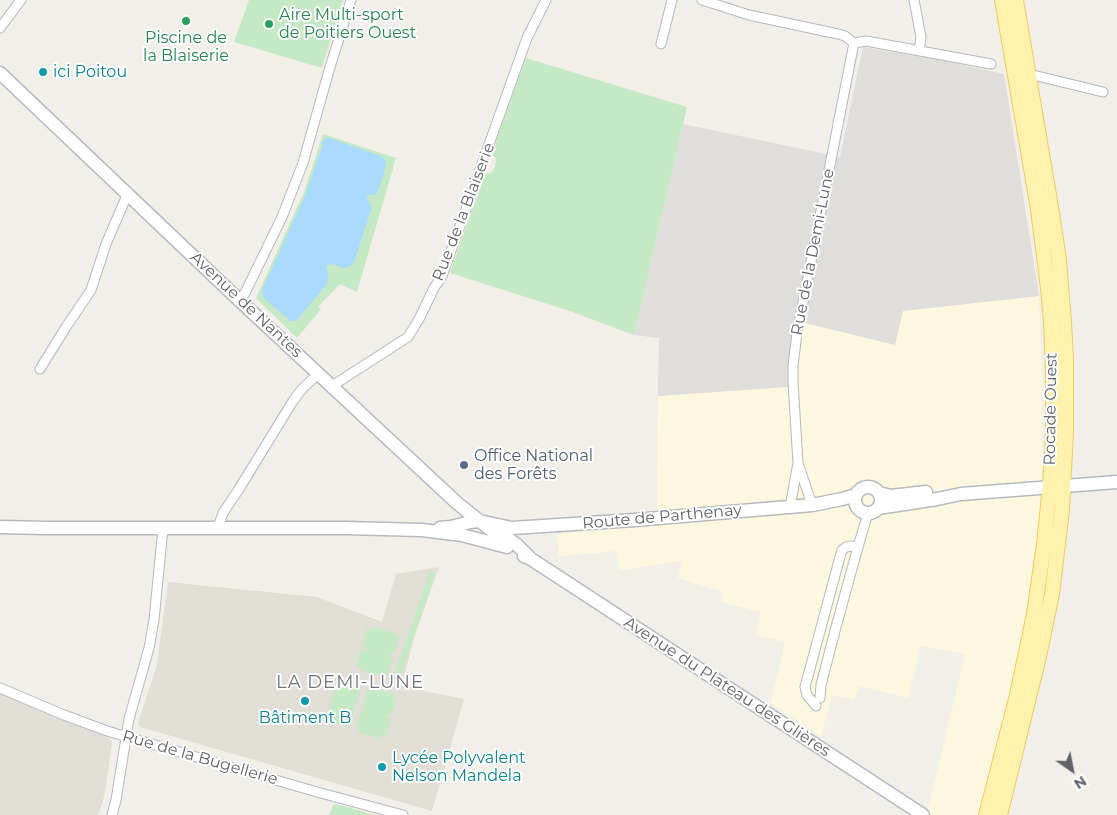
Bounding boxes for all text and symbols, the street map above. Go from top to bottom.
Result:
place label: Aire Multi-sport de Poitiers Ouest [279,5,416,43]
marker: Piscine de la Blaiserie [180,15,192,27]
marker: Aire Multi-sport de Poitiers Ouest [263,18,275,30]
place label: Piscine de la Blaiserie [143,28,229,66]
place label: ici Poitou [53,62,127,82]
marker: ici Poitou [37,66,49,78]
street label: Rue de la Blaiserie [429,140,499,284]
street label: Rue de la Demi-Lune [787,167,839,337]
street label: Avenue de Nantes [186,248,306,362]
street label: Rocade Ouest [1040,352,1062,466]
place label: Office National des Forêts [474,446,593,484]
marker: Office National des Forêts [458,459,470,471]
street label: Route de Parthenay [581,500,743,534]
street label: Avenue du Plateau des Glières [620,613,834,761]
district label: LA DEMI-LUNE [275,672,425,694]
marker: Bâtiment B [299,695,311,707]
place label: Bâtiment B [259,708,351,728]
street label: Rue de la Bugellerie [120,727,280,789]
north arrow [1047,745,1097,795]
place label: Lycée Polyvalent Nelson Mandela [392,748,525,786]
marker: Lycée Polyvalent Nelson Mandela [376,761,388,773]
text: N [1071,772,1090,793]

